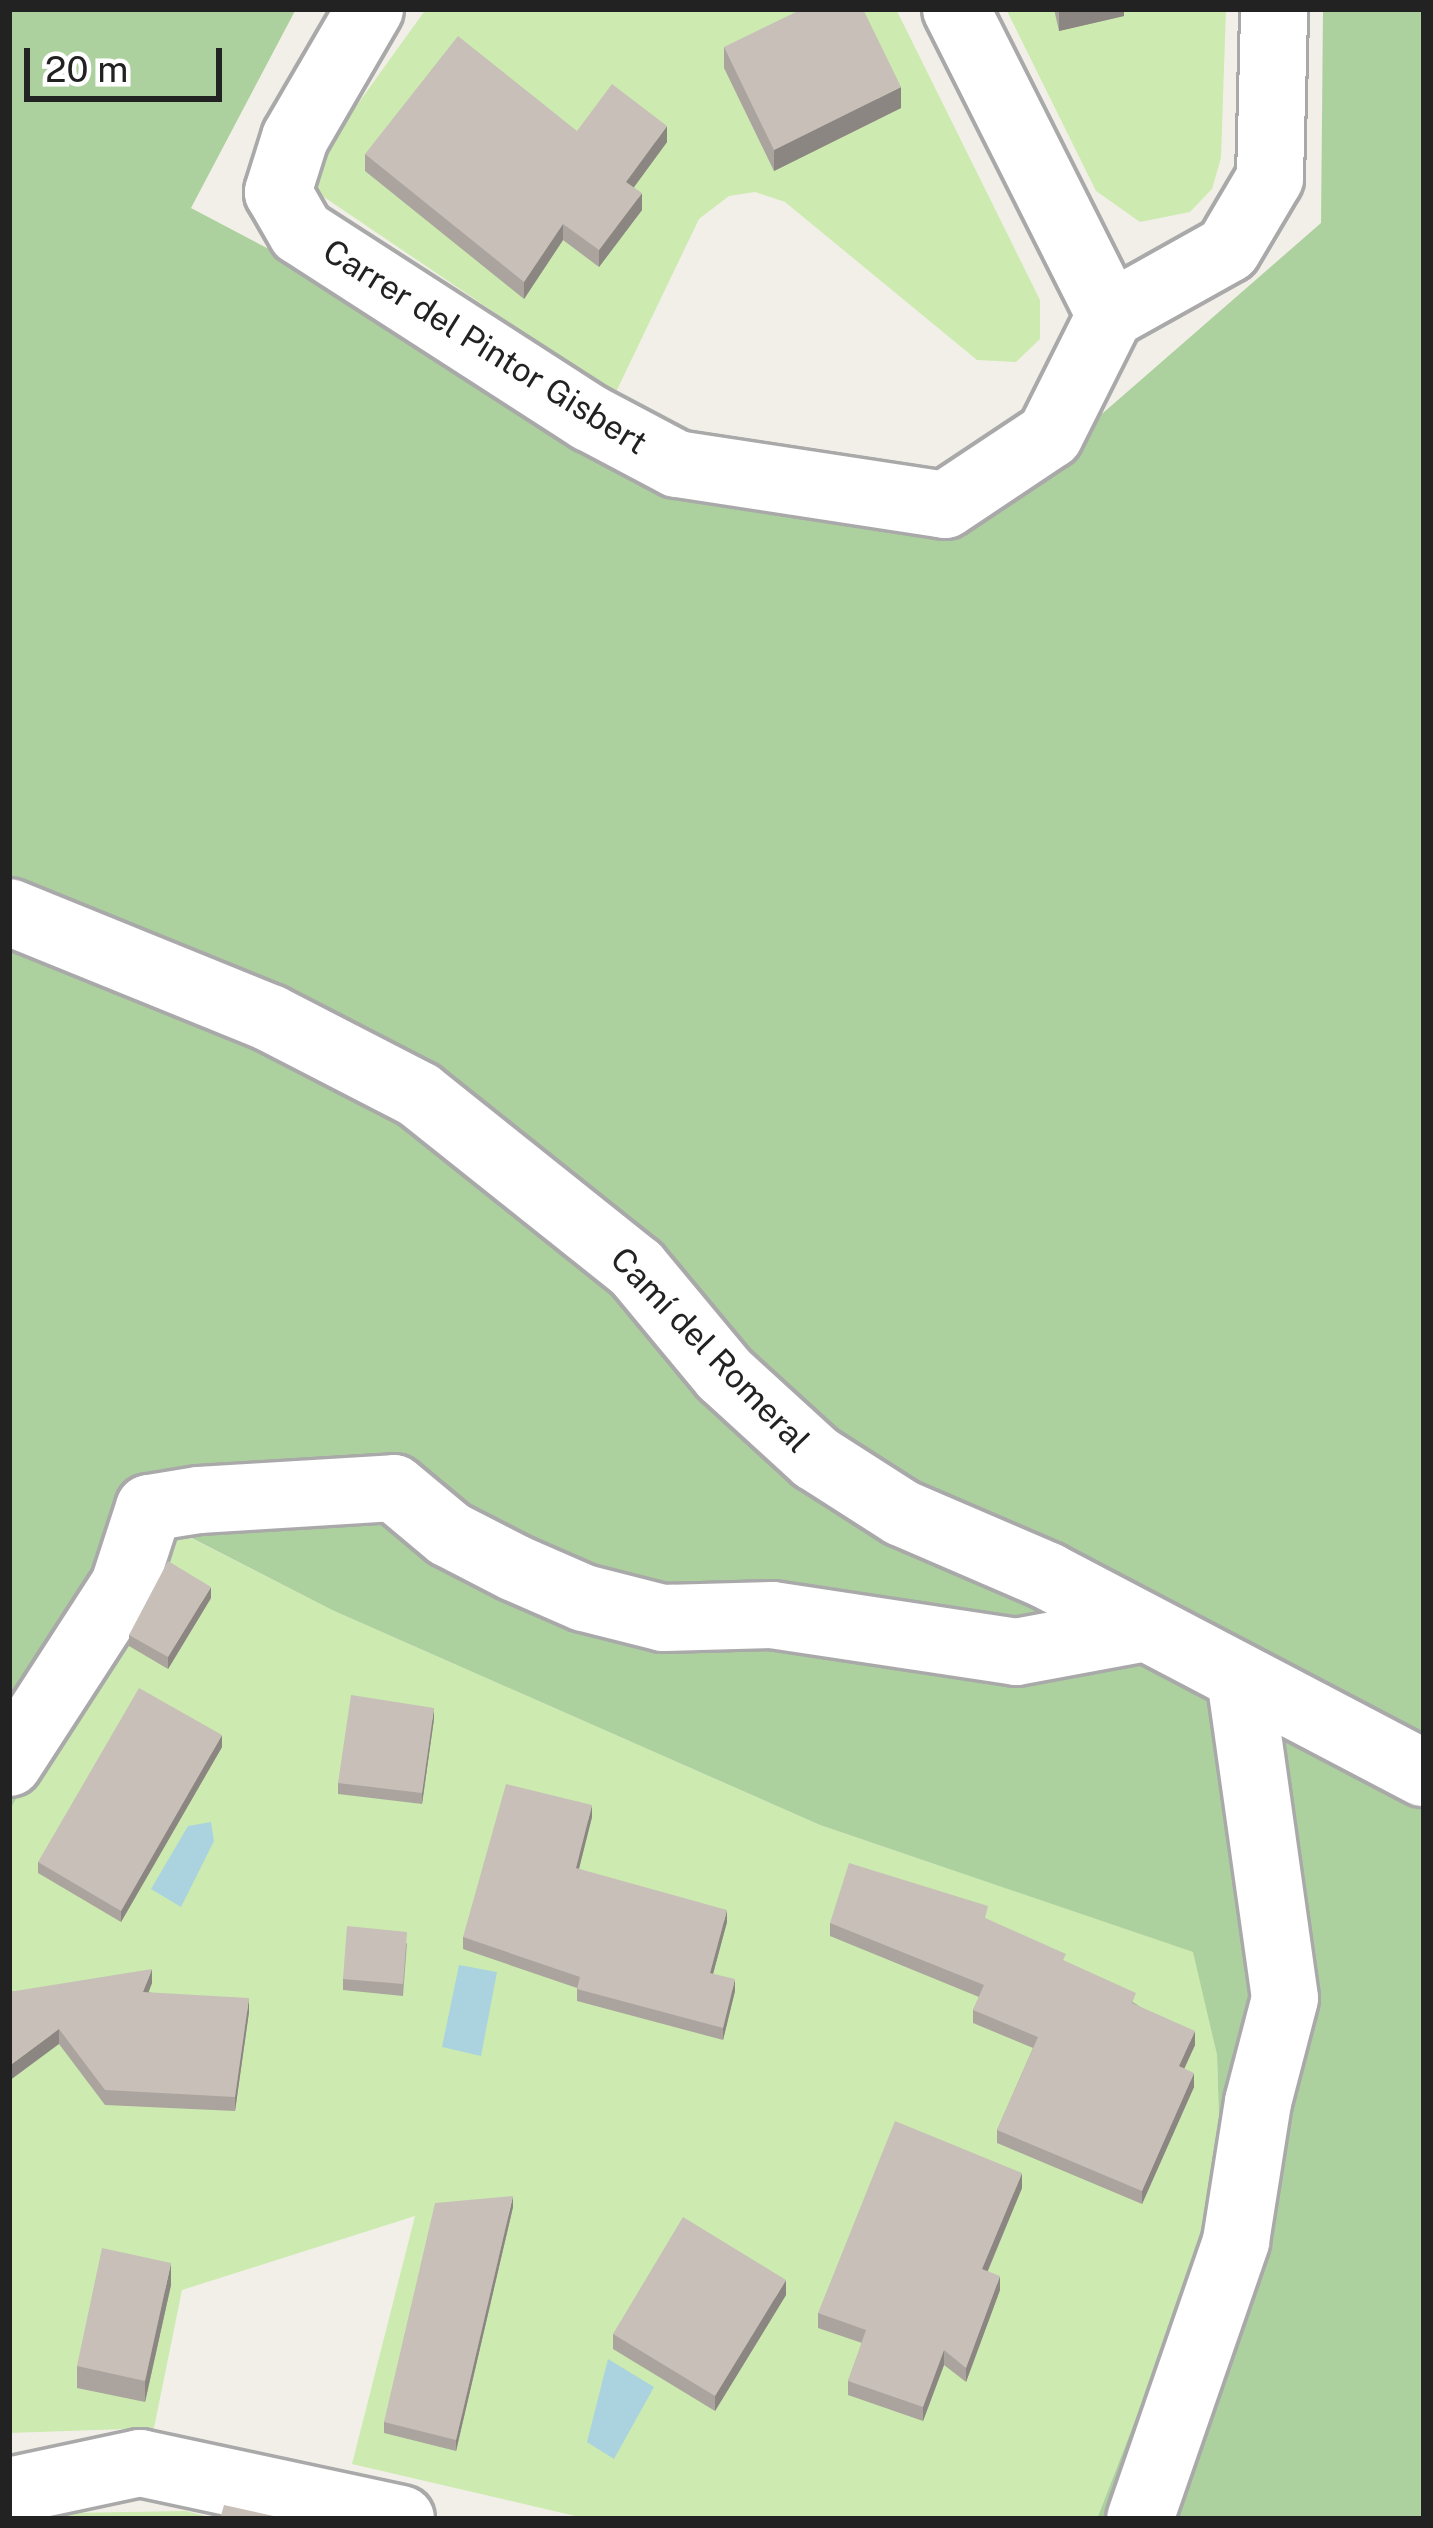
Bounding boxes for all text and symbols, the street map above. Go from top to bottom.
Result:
scale bar [30,24,228,98]
text: 20 m [45,48,128,90]
street label: Carrer del Pintor Gisbert [316,231,654,463]
street label: Camí del Romeral [602,1239,818,1461]

